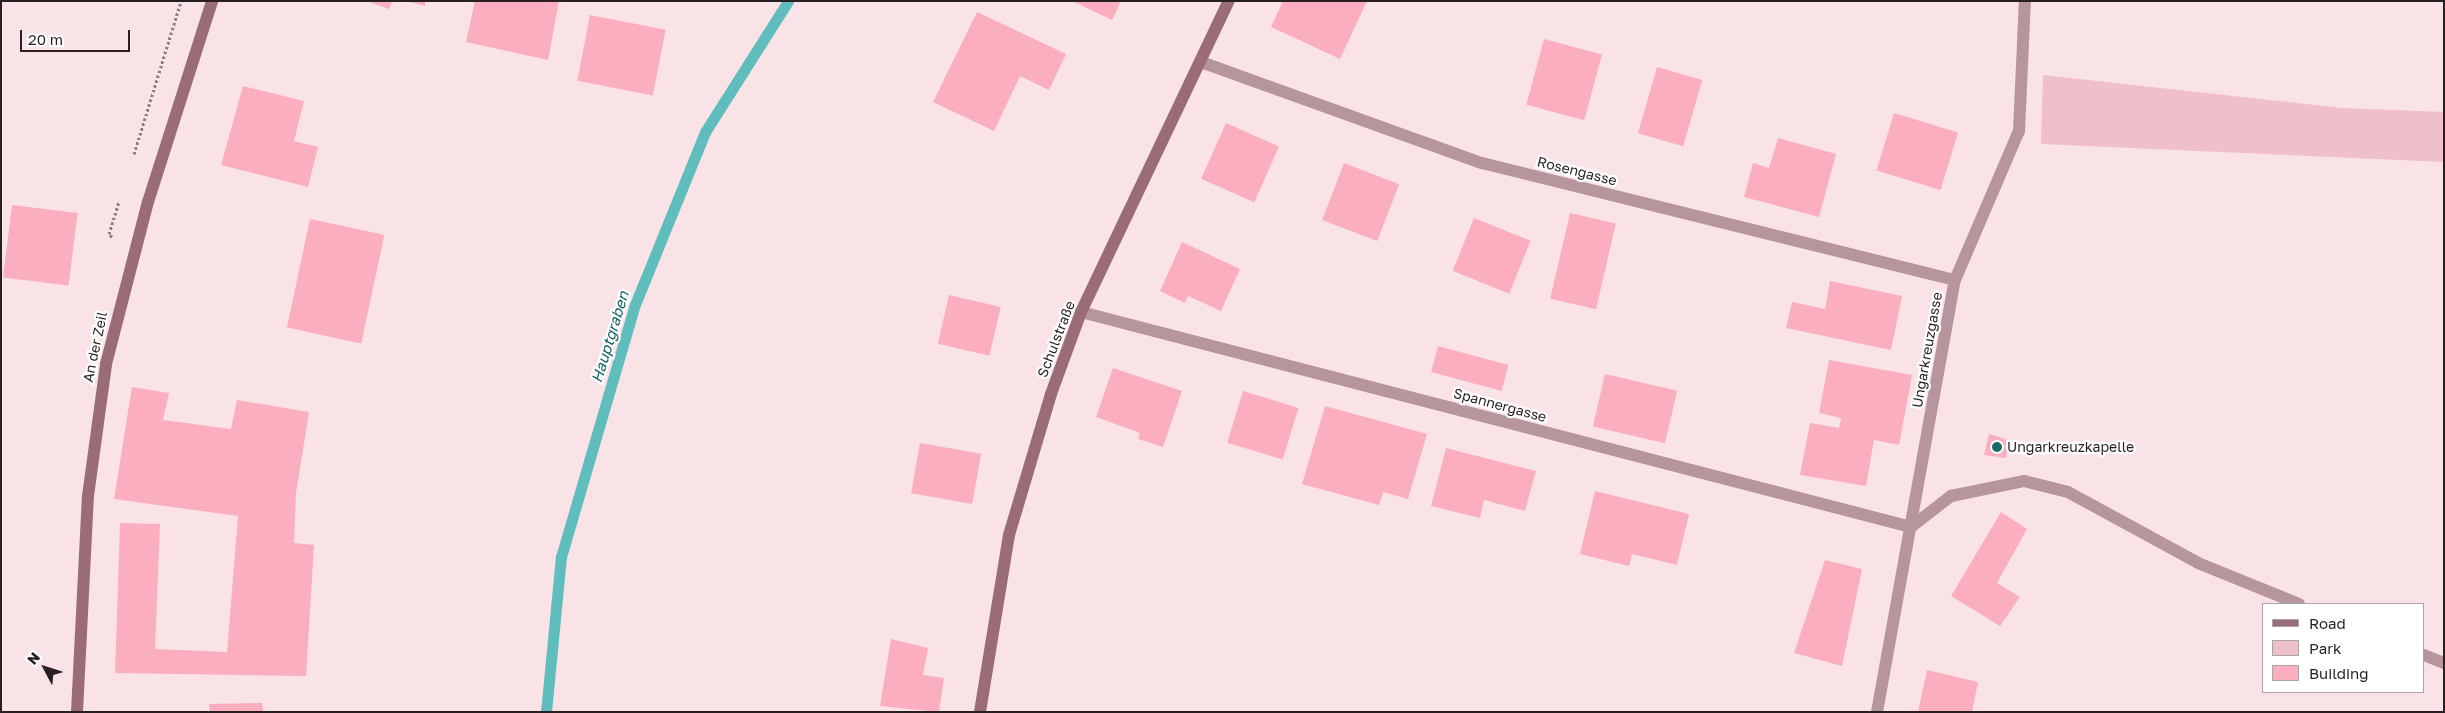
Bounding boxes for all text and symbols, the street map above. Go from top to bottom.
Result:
scale bar [22,20,132,52]
text: 20 m [28,30,63,48]
street label: Rosengasse [1535,153,1619,189]
water label: Hauptgraben [588,289,632,385]
street label: Ungarkreuzgasse [1909,291,1945,409]
street label: Schulstraße [1034,298,1078,380]
street label: An der Zeil [79,310,111,384]
street label: Spannergasse [1452,385,1548,425]
place label: Ungarkreuzkapelle [2007,439,2134,455]
marker: Ungarkreuzkapelle [1991,441,2003,453]
legend [2262,603,2425,693]
text: Road [2309,614,2346,632]
text: Park [2309,639,2341,657]
north arrow [20,643,70,693]
text: N [23,649,43,668]
text: Building [2309,664,2369,682]

